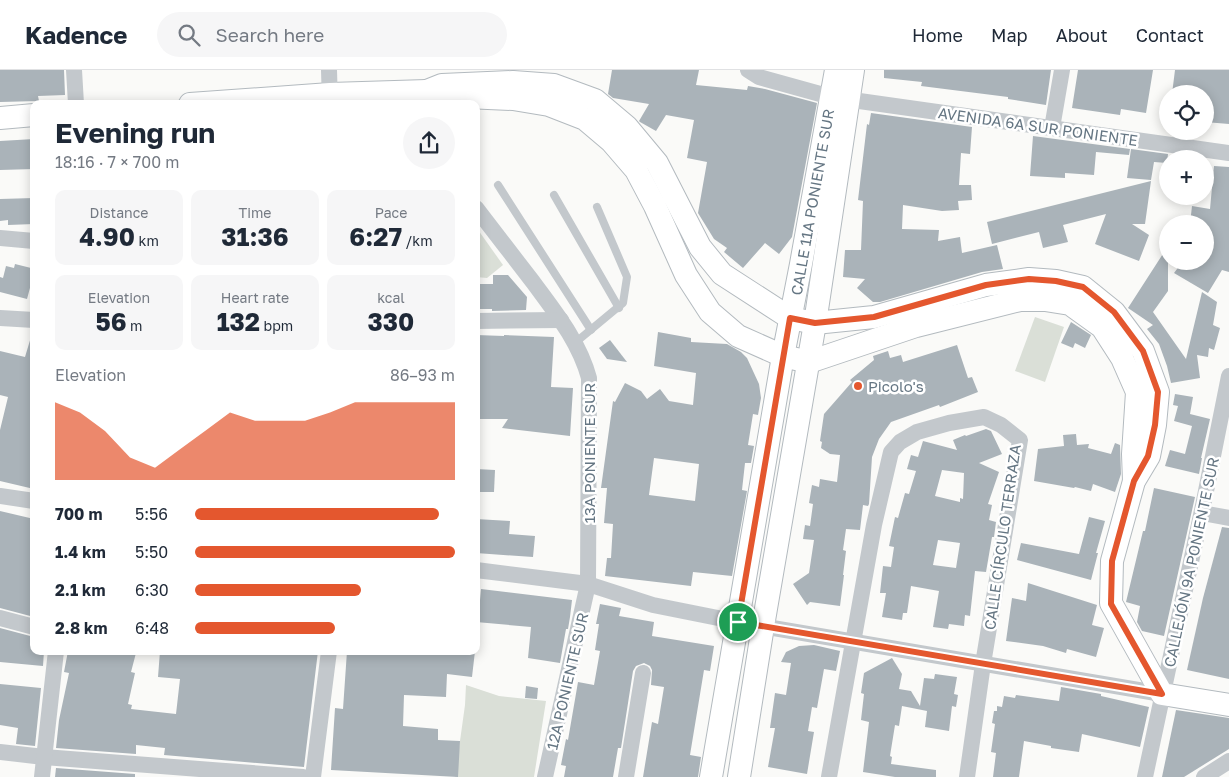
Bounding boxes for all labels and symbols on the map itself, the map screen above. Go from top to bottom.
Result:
street label: AVENIDA 6A SUR PONIENTE [937,103,1139,149]
street label: CALLE 11A PONIENTE SUR [787,107,837,297]
place label: Picolo's [868,377,924,395]
marker: Picolo's [852,380,864,392]
street label: 13A PONIENTE SUR [580,383,598,523]
street label: CALLE CÍRCULO TERRAZA [980,443,1024,631]
street label: CALLEJÓN 9A PONIENTE SUR [1160,455,1222,669]
pin [717,601,759,643]
street label: 12A PONIENTE SUR [542,611,592,751]

